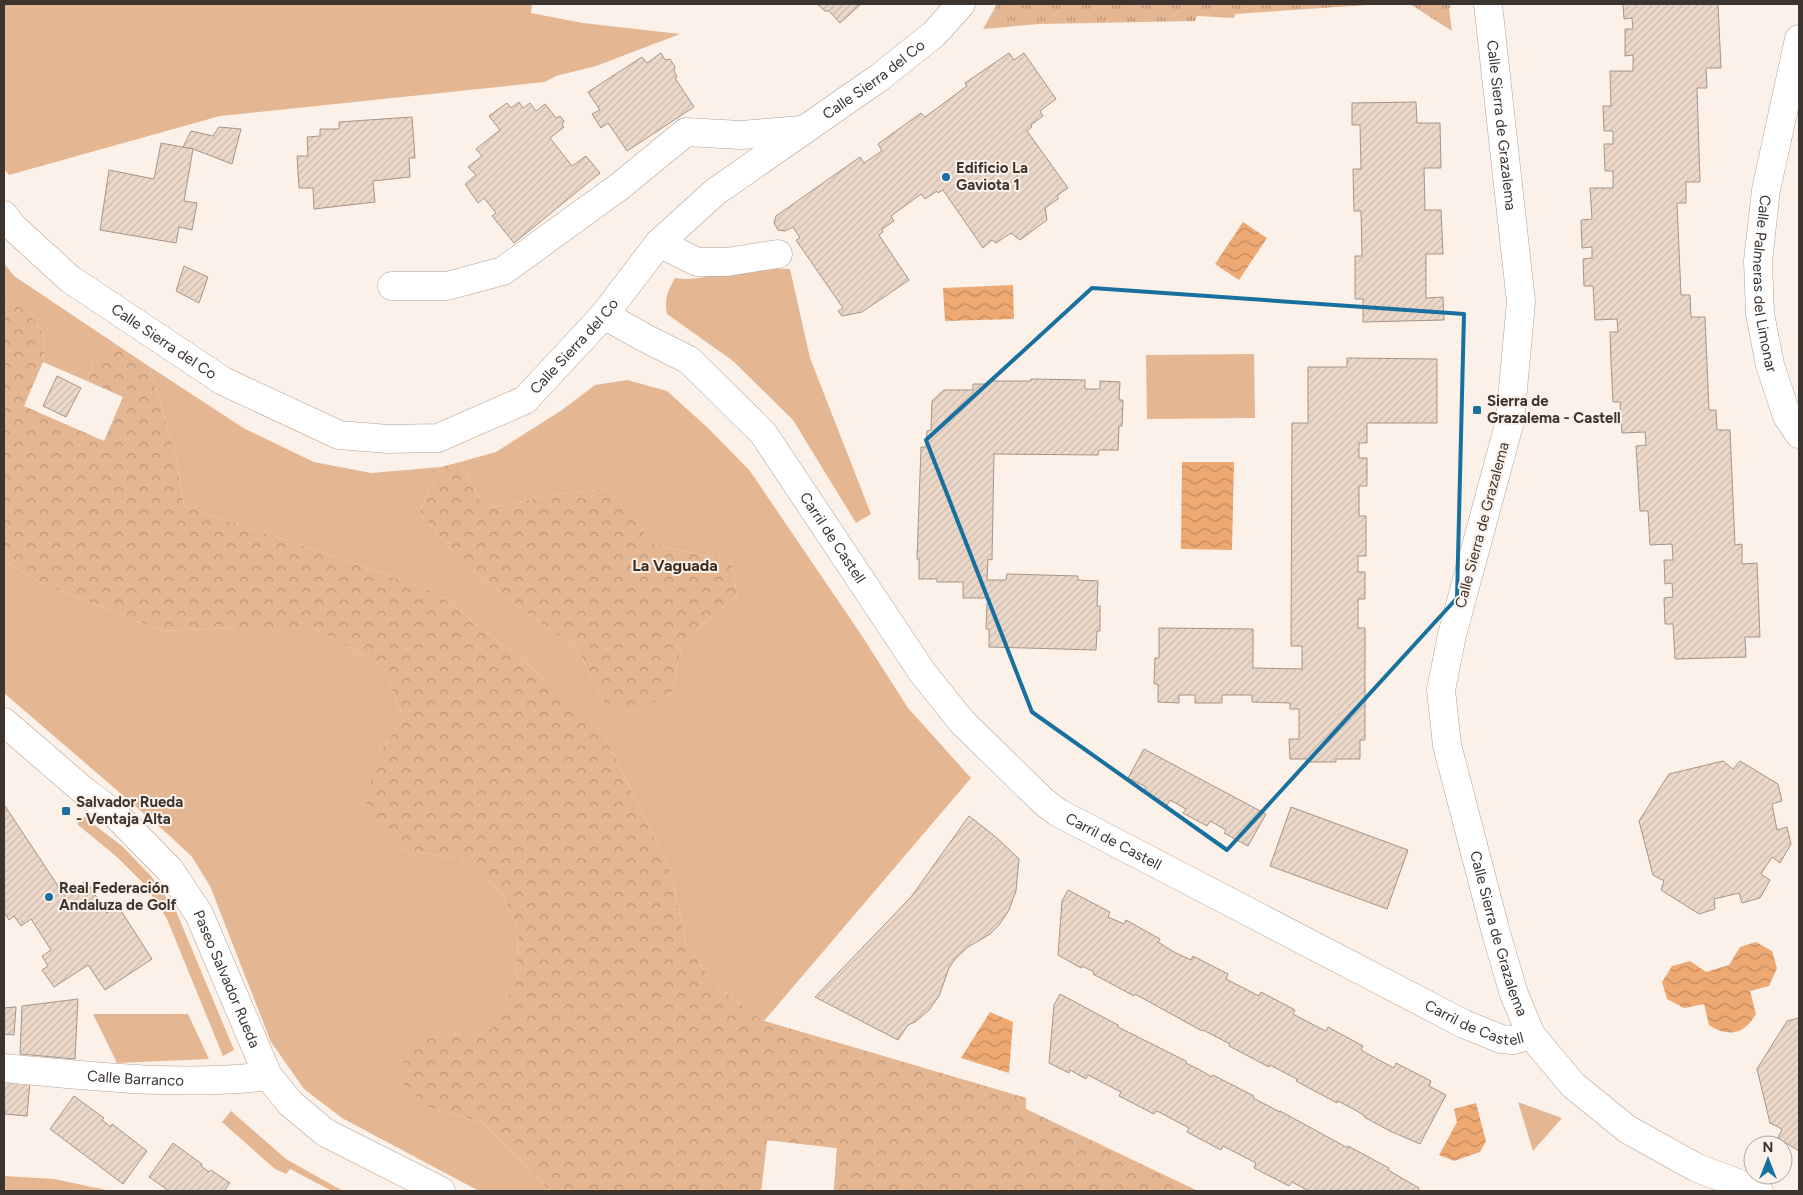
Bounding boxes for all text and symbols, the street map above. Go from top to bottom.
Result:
street label: Calle Sierra del Co [819,36,929,123]
street label: Calle Sierra de Grazalema [1483,39,1520,211]
place label: Edificio La Gaviota 1 [956,159,1028,194]
marker: Edificio La Gaviota 1 [940,171,952,183]
street label: Calle Palmeras del Limonar [1749,194,1781,375]
street label: Calle Sierra del Co [526,295,622,398]
street label: Calle Sierra del Co [108,300,220,383]
place label: Sierra de Grazalema - Castell [1487,392,1621,427]
marker: Sierra de Grazalema - Castell [1471,404,1483,416]
street label: Calle Sierra de Grazalema [1451,440,1513,610]
street label: Carril de Castell [796,489,870,587]
district label: La Vaguada [632,556,718,575]
place label: Salvador Rueda - Ventaja Alta [76,793,183,828]
marker: Salvador Rueda - Ventaja Alta [60,805,72,817]
street label: Carril de Castell [1063,809,1165,874]
street label: Calle Sierra de Grazalema [1466,849,1531,1019]
place label: Real Federación Andaluza de Golf [59,879,176,914]
marker: Real Federación Andaluza de Golf [43,891,55,903]
street label: Paseo Salvador Rueda [189,907,264,1051]
street label: Carril de Castell [1422,996,1526,1050]
street label: Calle Barranco [86,1067,184,1090]
north arrow [1743,1135,1793,1185]
text: N [1763,1139,1773,1156]

